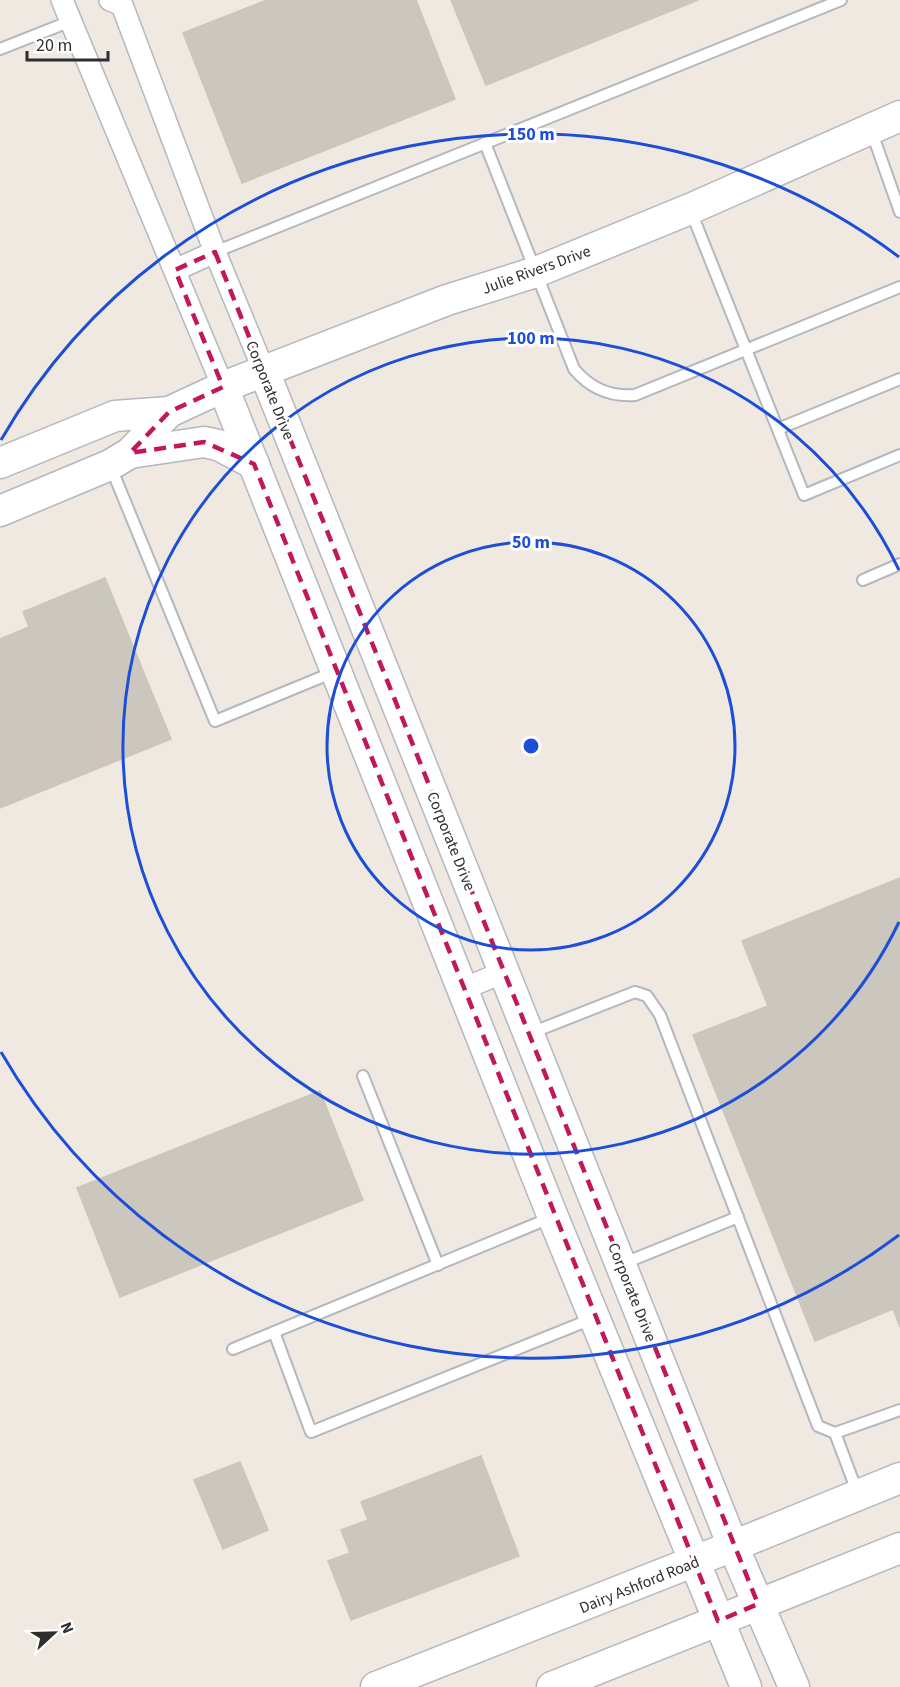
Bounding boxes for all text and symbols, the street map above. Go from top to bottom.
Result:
scale bar [27,24,108,62]
text: 20 m [36,33,72,58]
text: 150 m [507,122,555,147]
street label: Julie Rivers Drive [479,240,594,300]
text: 100 m [507,326,555,351]
street label: Corporate Drive [240,338,300,443]
text: 50 m [512,530,550,555]
centre of rings [521,736,541,756]
street label: Corporate Drive [421,789,481,894]
street label: Corporate Drive [602,1240,662,1345]
street label: Dairy Ashford Road [576,1551,703,1619]
north arrow [24,1603,84,1663]
text: N [55,1619,79,1637]

